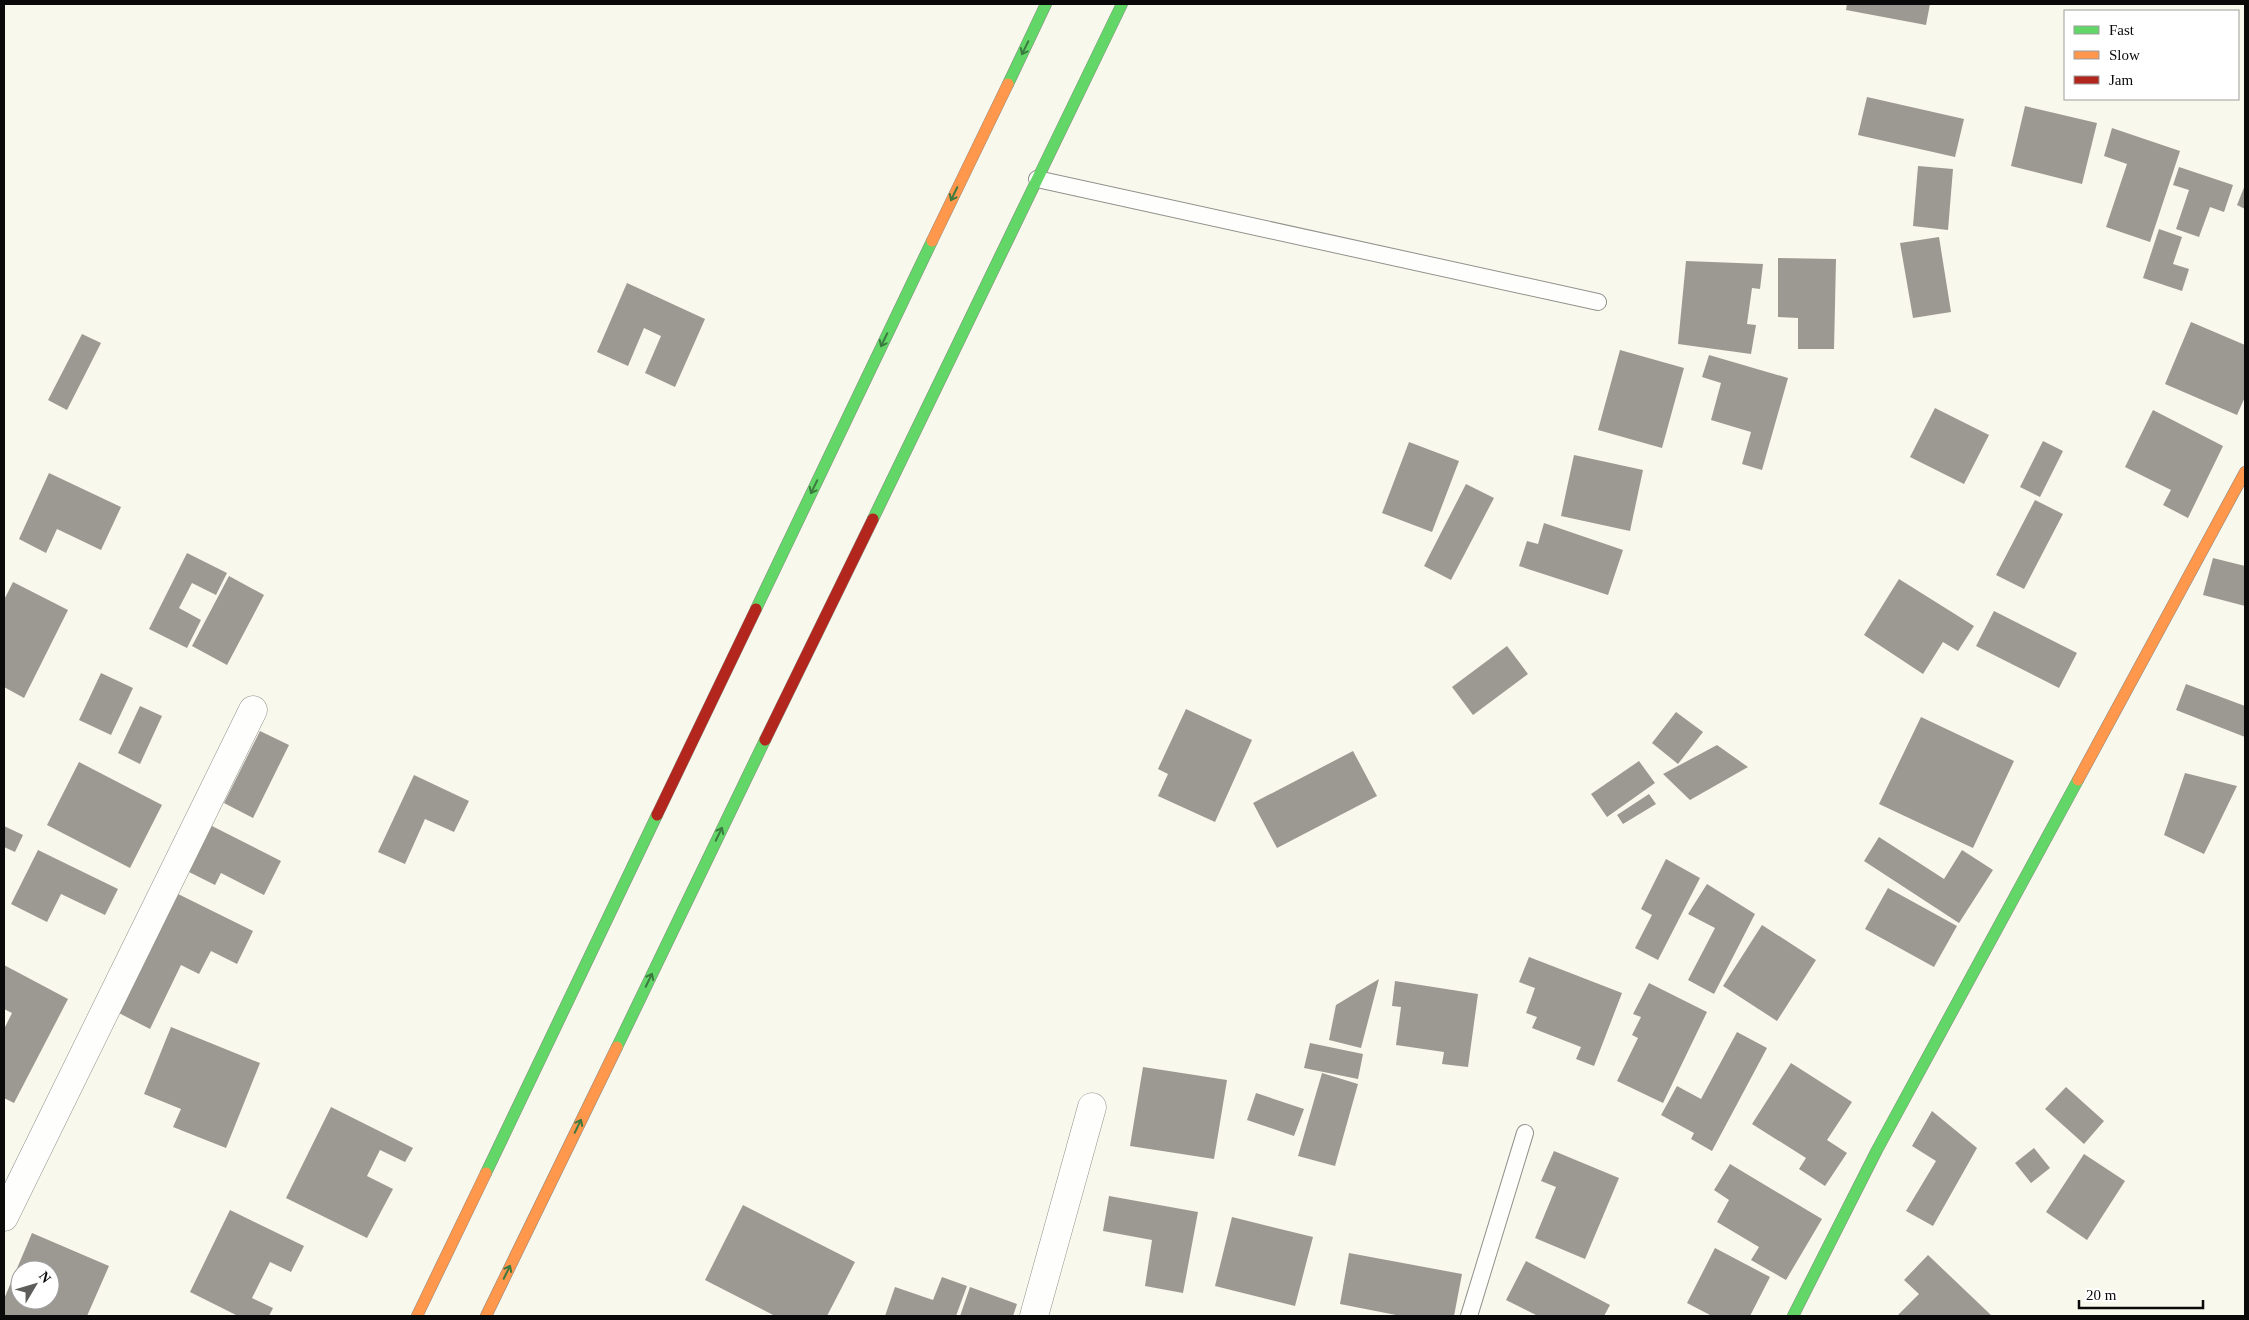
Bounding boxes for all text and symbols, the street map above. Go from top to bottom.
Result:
legend [2064,10,2239,100]
text: Fast [2109,22,2135,38]
one-way arrow [1020,40,1030,55]
text: Slow [2109,47,2140,63]
text: Jam [2109,72,2133,88]
one-way arrow [949,186,958,201]
one-way arrow [879,332,888,347]
one-way arrow [808,479,818,494]
one-way arrow [715,827,725,842]
one-way arrow [644,973,654,988]
one-way arrow [574,1119,583,1134]
north arrow [10,1260,60,1310]
one-way arrow [502,1265,512,1280]
text: N [36,1269,54,1286]
scale bar [2079,1278,2203,1310]
text: 20 m [2086,1287,2117,1303]

